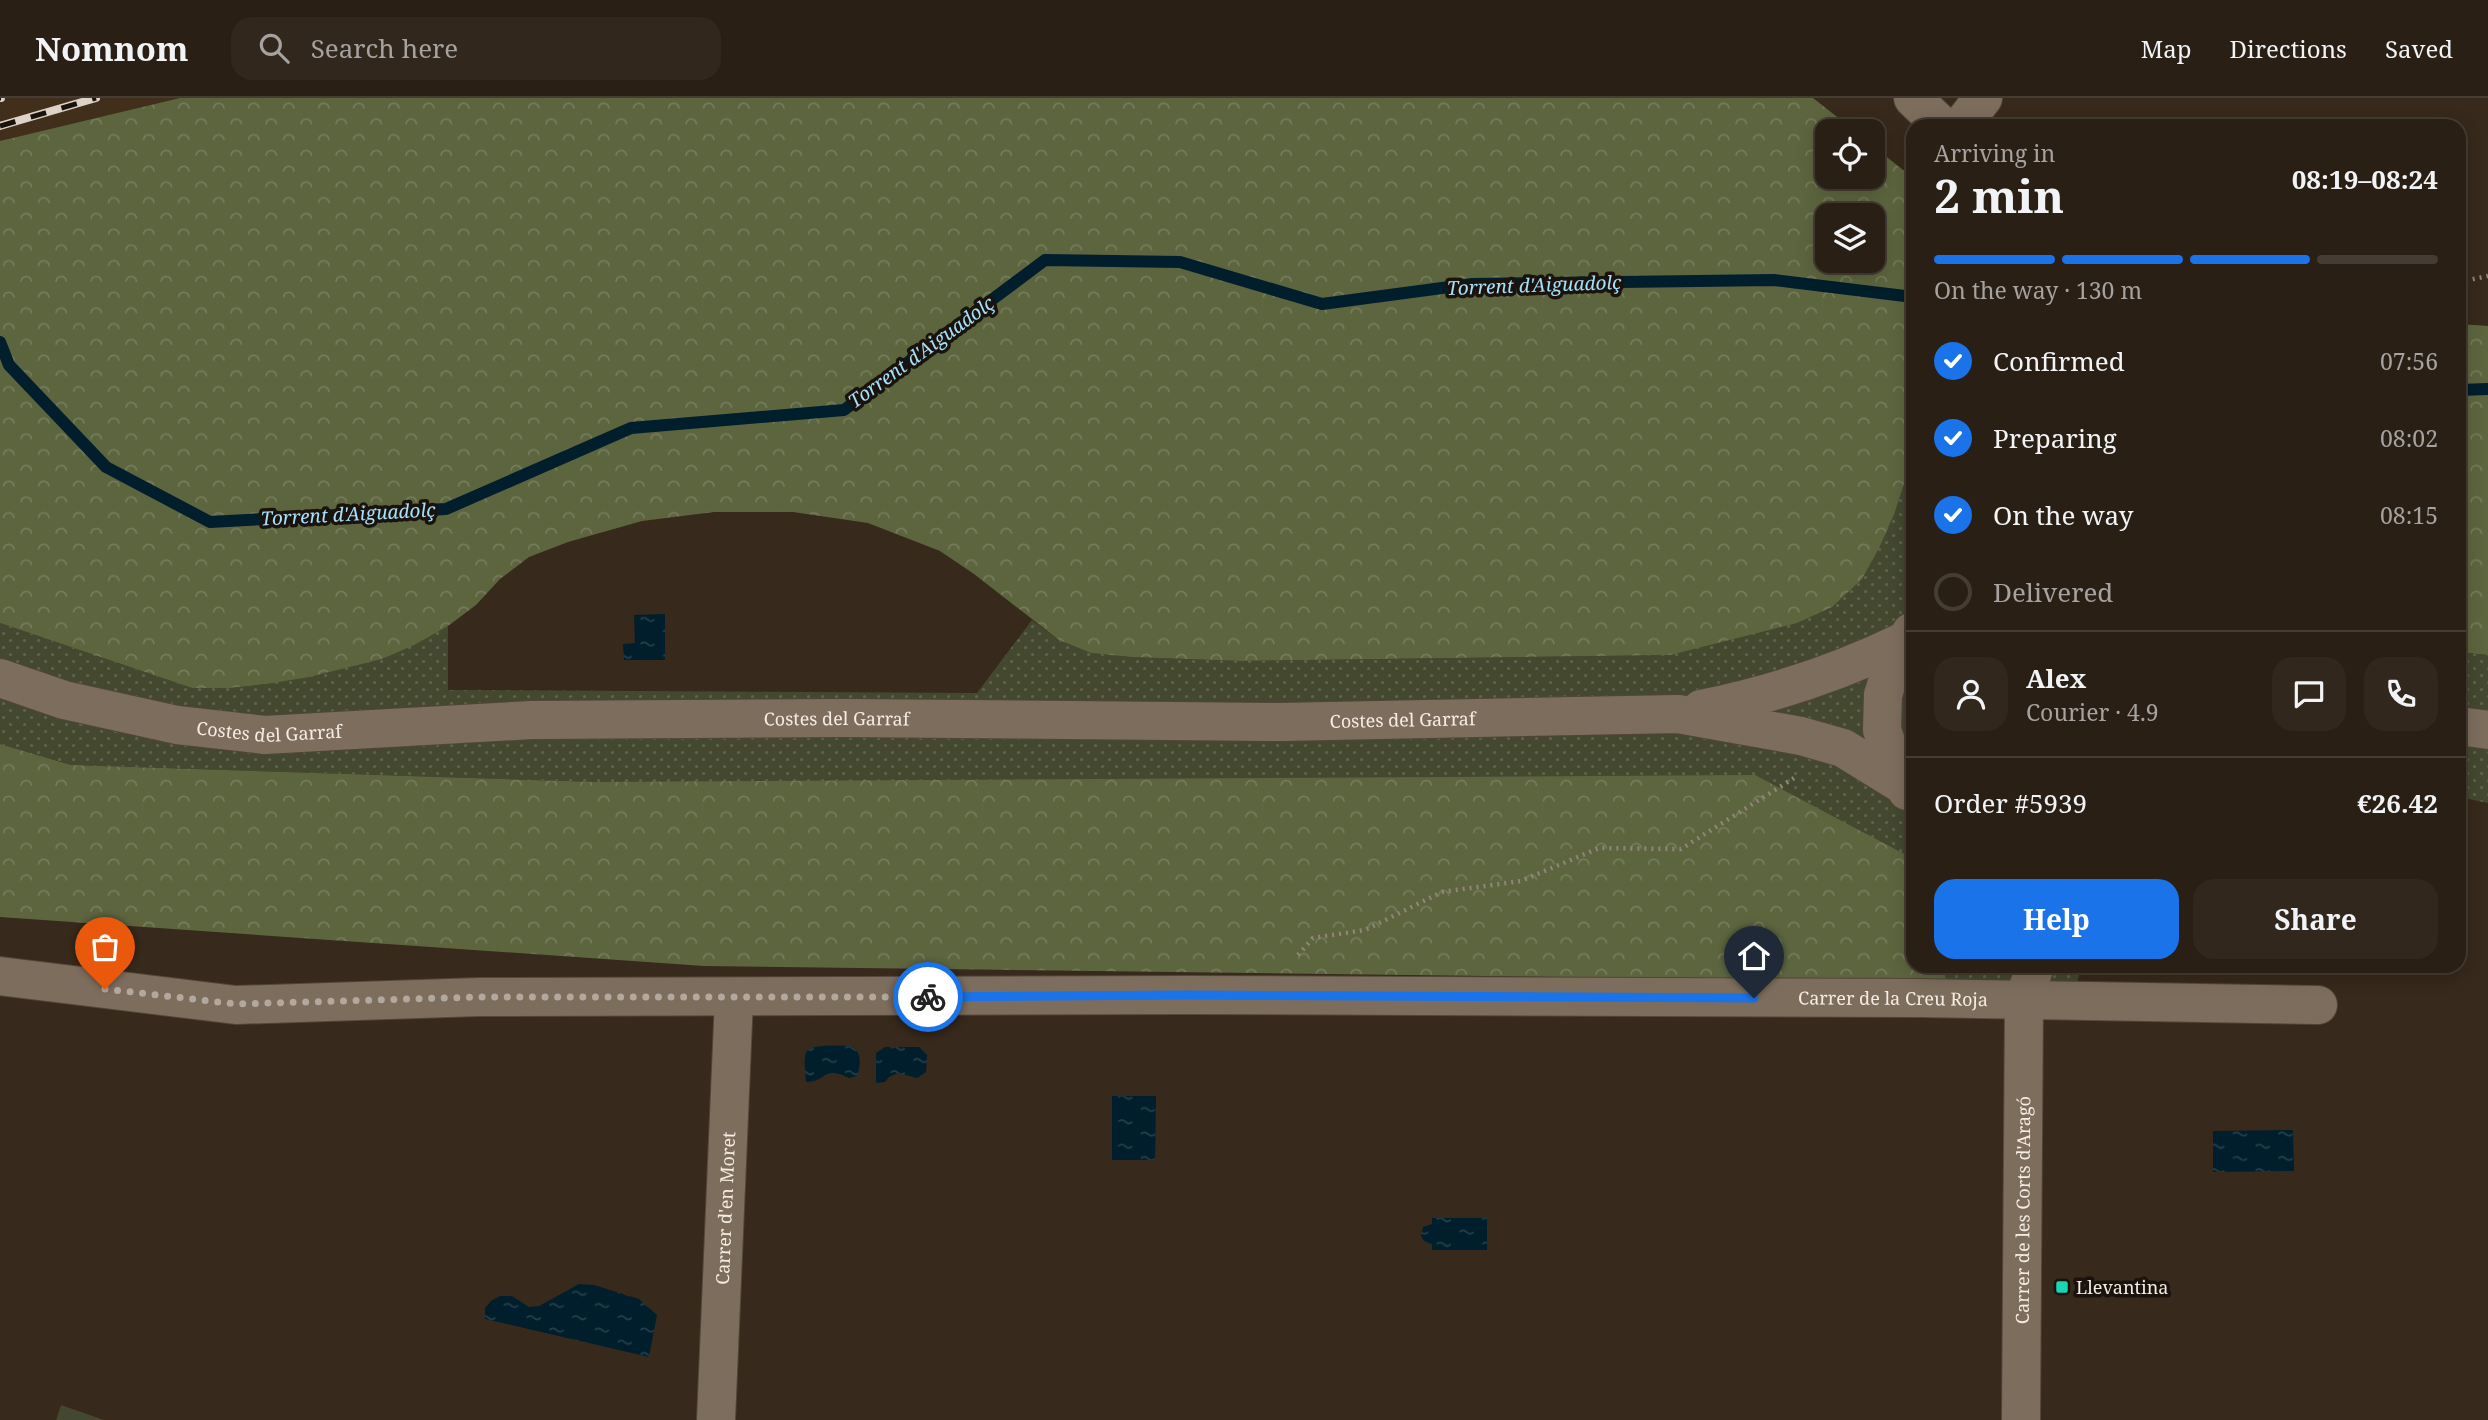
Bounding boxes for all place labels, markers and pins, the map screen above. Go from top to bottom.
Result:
pin [75,917,135,989]
pin [1724,926,1784,998]
place label: Llevantina [2076,1275,2168,1299]
marker: Llevantina [2054,1279,2070,1295]

